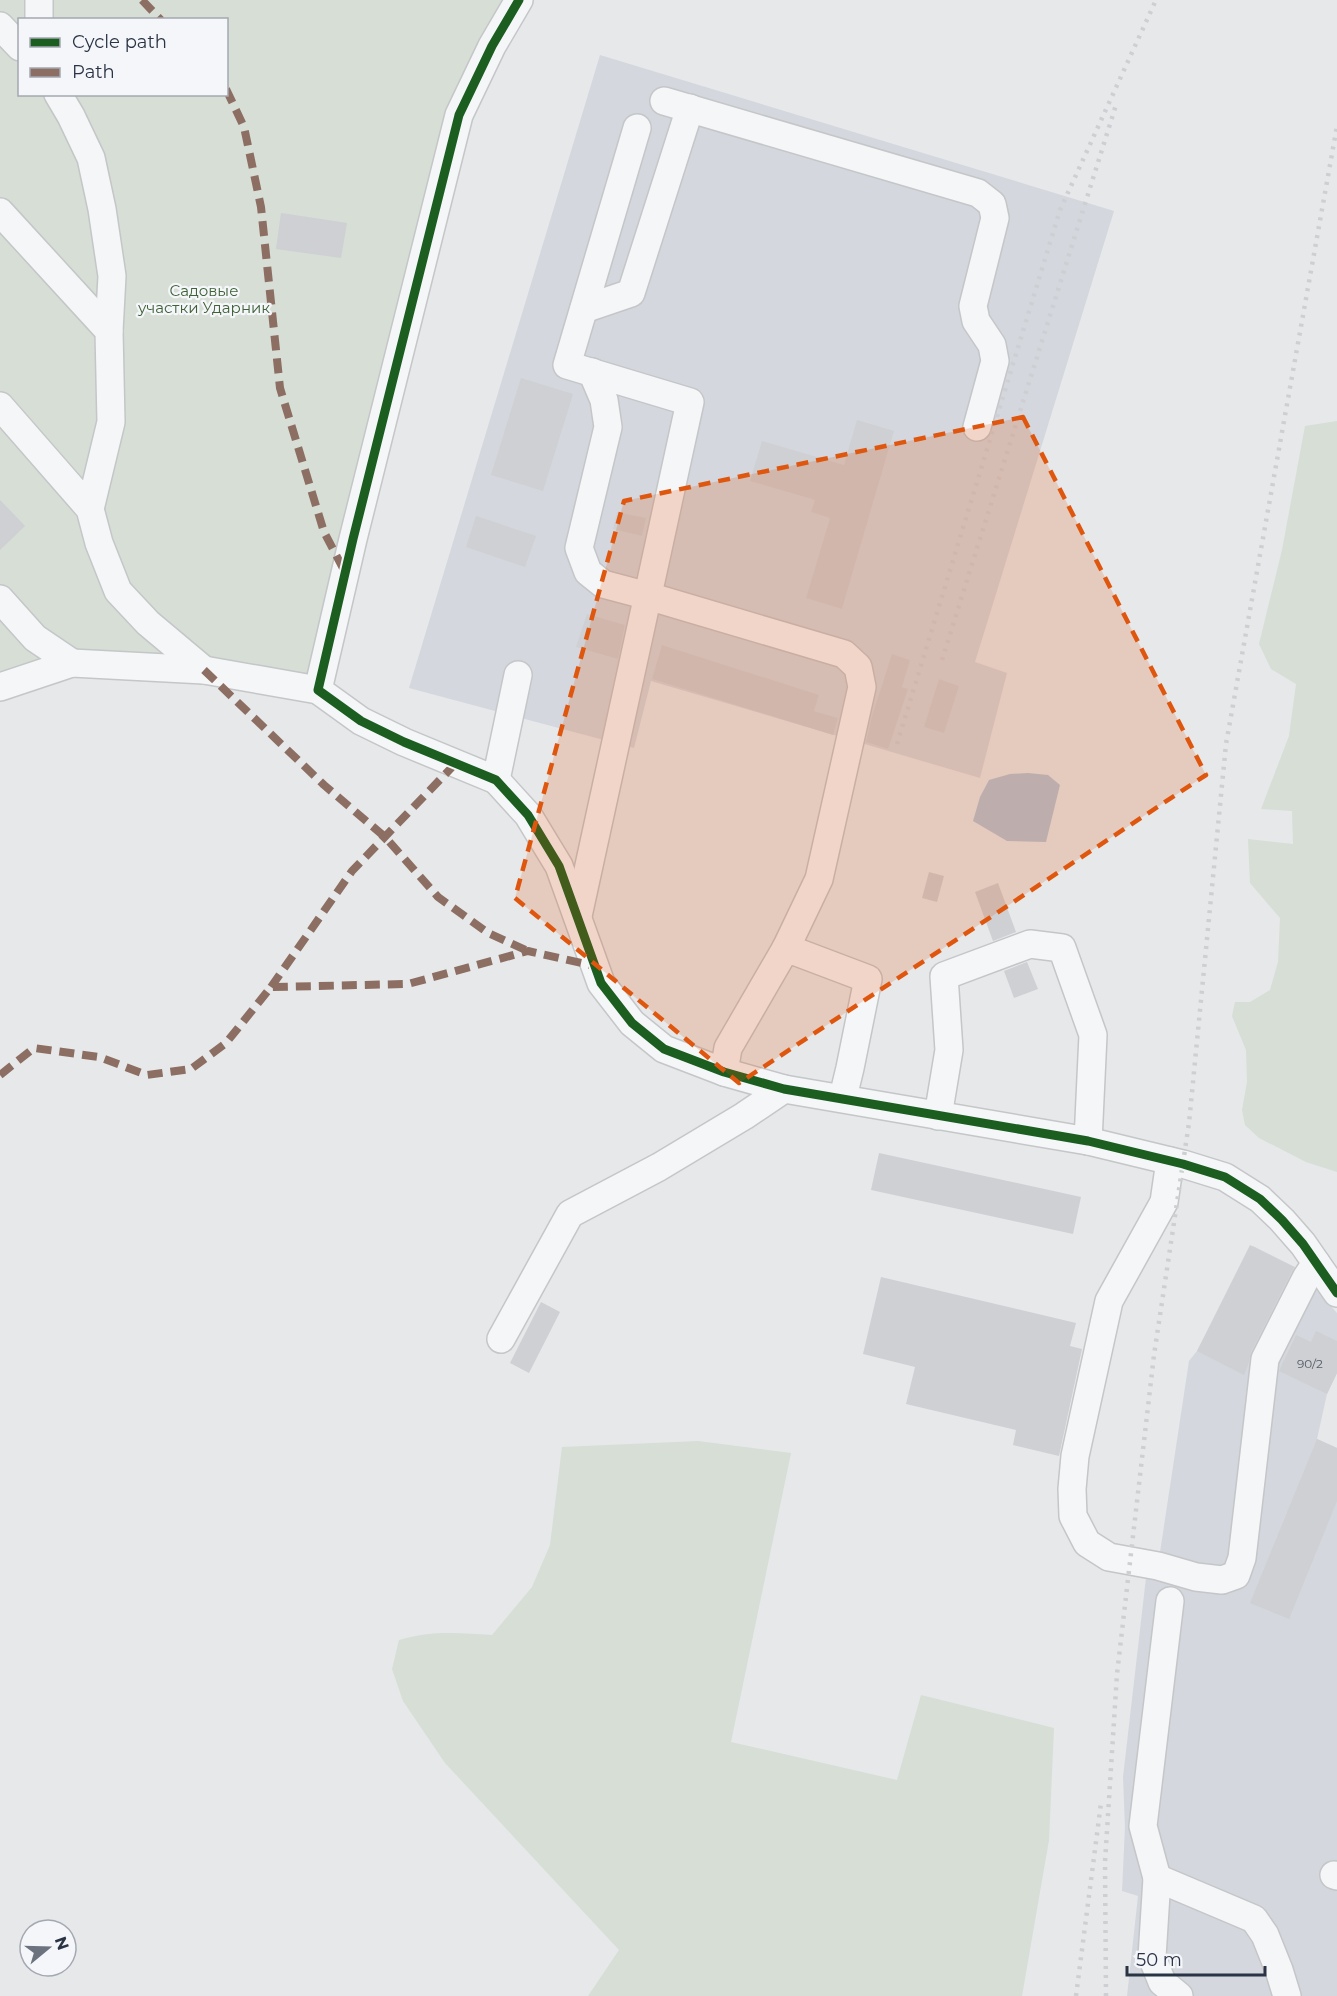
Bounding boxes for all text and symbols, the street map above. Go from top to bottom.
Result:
legend [18,18,228,96]
text: Cycle path [72,31,167,53]
text: Path [72,61,115,83]
park label: Садовые участки Ударник [137,281,270,317]
house number: 90/2 [1297,1356,1323,1371]
north arrow [18,1918,78,1978]
text: N [51,1934,73,1952]
scale bar [1127,1939,1265,1977]
text: 50 m [1136,1949,1182,1971]

